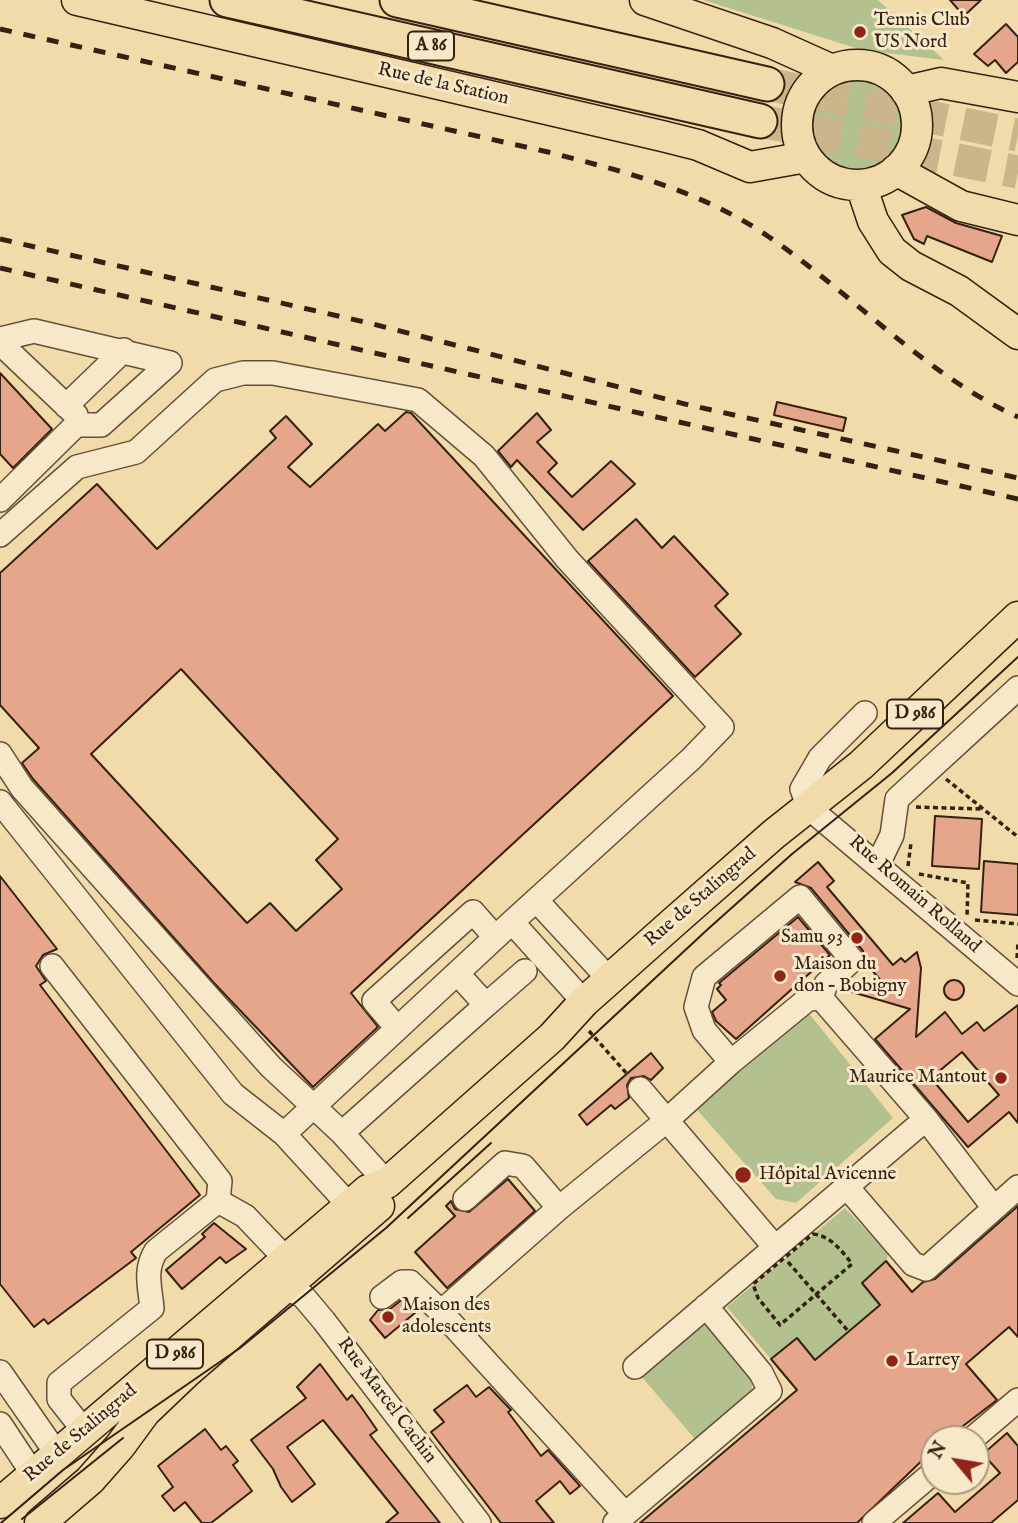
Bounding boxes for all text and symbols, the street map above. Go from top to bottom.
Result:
place label: Tennis Club US Nord [874,10,970,54]
marker: Tennis Club US Nord [852,24,868,40]
road number: A 86 [408,32,454,60]
street label: Rue de la Station [375,59,511,111]
road number: D 986 [887,700,943,728]
street label: Rue Romain Rolland [843,832,985,958]
street label: Rue de Stalingrad [640,843,762,953]
place label: Samu 93 [781,927,843,949]
marker: Samu 93 [849,930,865,946]
place label: Maison du don – Bobigny [794,954,907,998]
marker: Maison du don – Bobigny [772,968,788,984]
place label: Maurice Mantout [849,1067,987,1089]
marker: Maurice Mantout [993,1070,1009,1086]
place label: Hôpital Avicenne [759,1164,896,1186]
marker: Hôpital Avicenne [733,1165,753,1185]
place label: Maison des adolescents [402,1295,491,1339]
marker: Maison des adolescents [380,1309,396,1325]
street label: Rue Marcel Cachin [331,1334,441,1468]
road number: D 986 [147,1339,203,1368]
place label: Larrey [906,1350,960,1372]
marker: Larrey [884,1353,900,1369]
street label: Rue de Stalingrad [20,1380,142,1488]
north arrow [920,1425,990,1495]
text: N [924,1437,953,1464]

